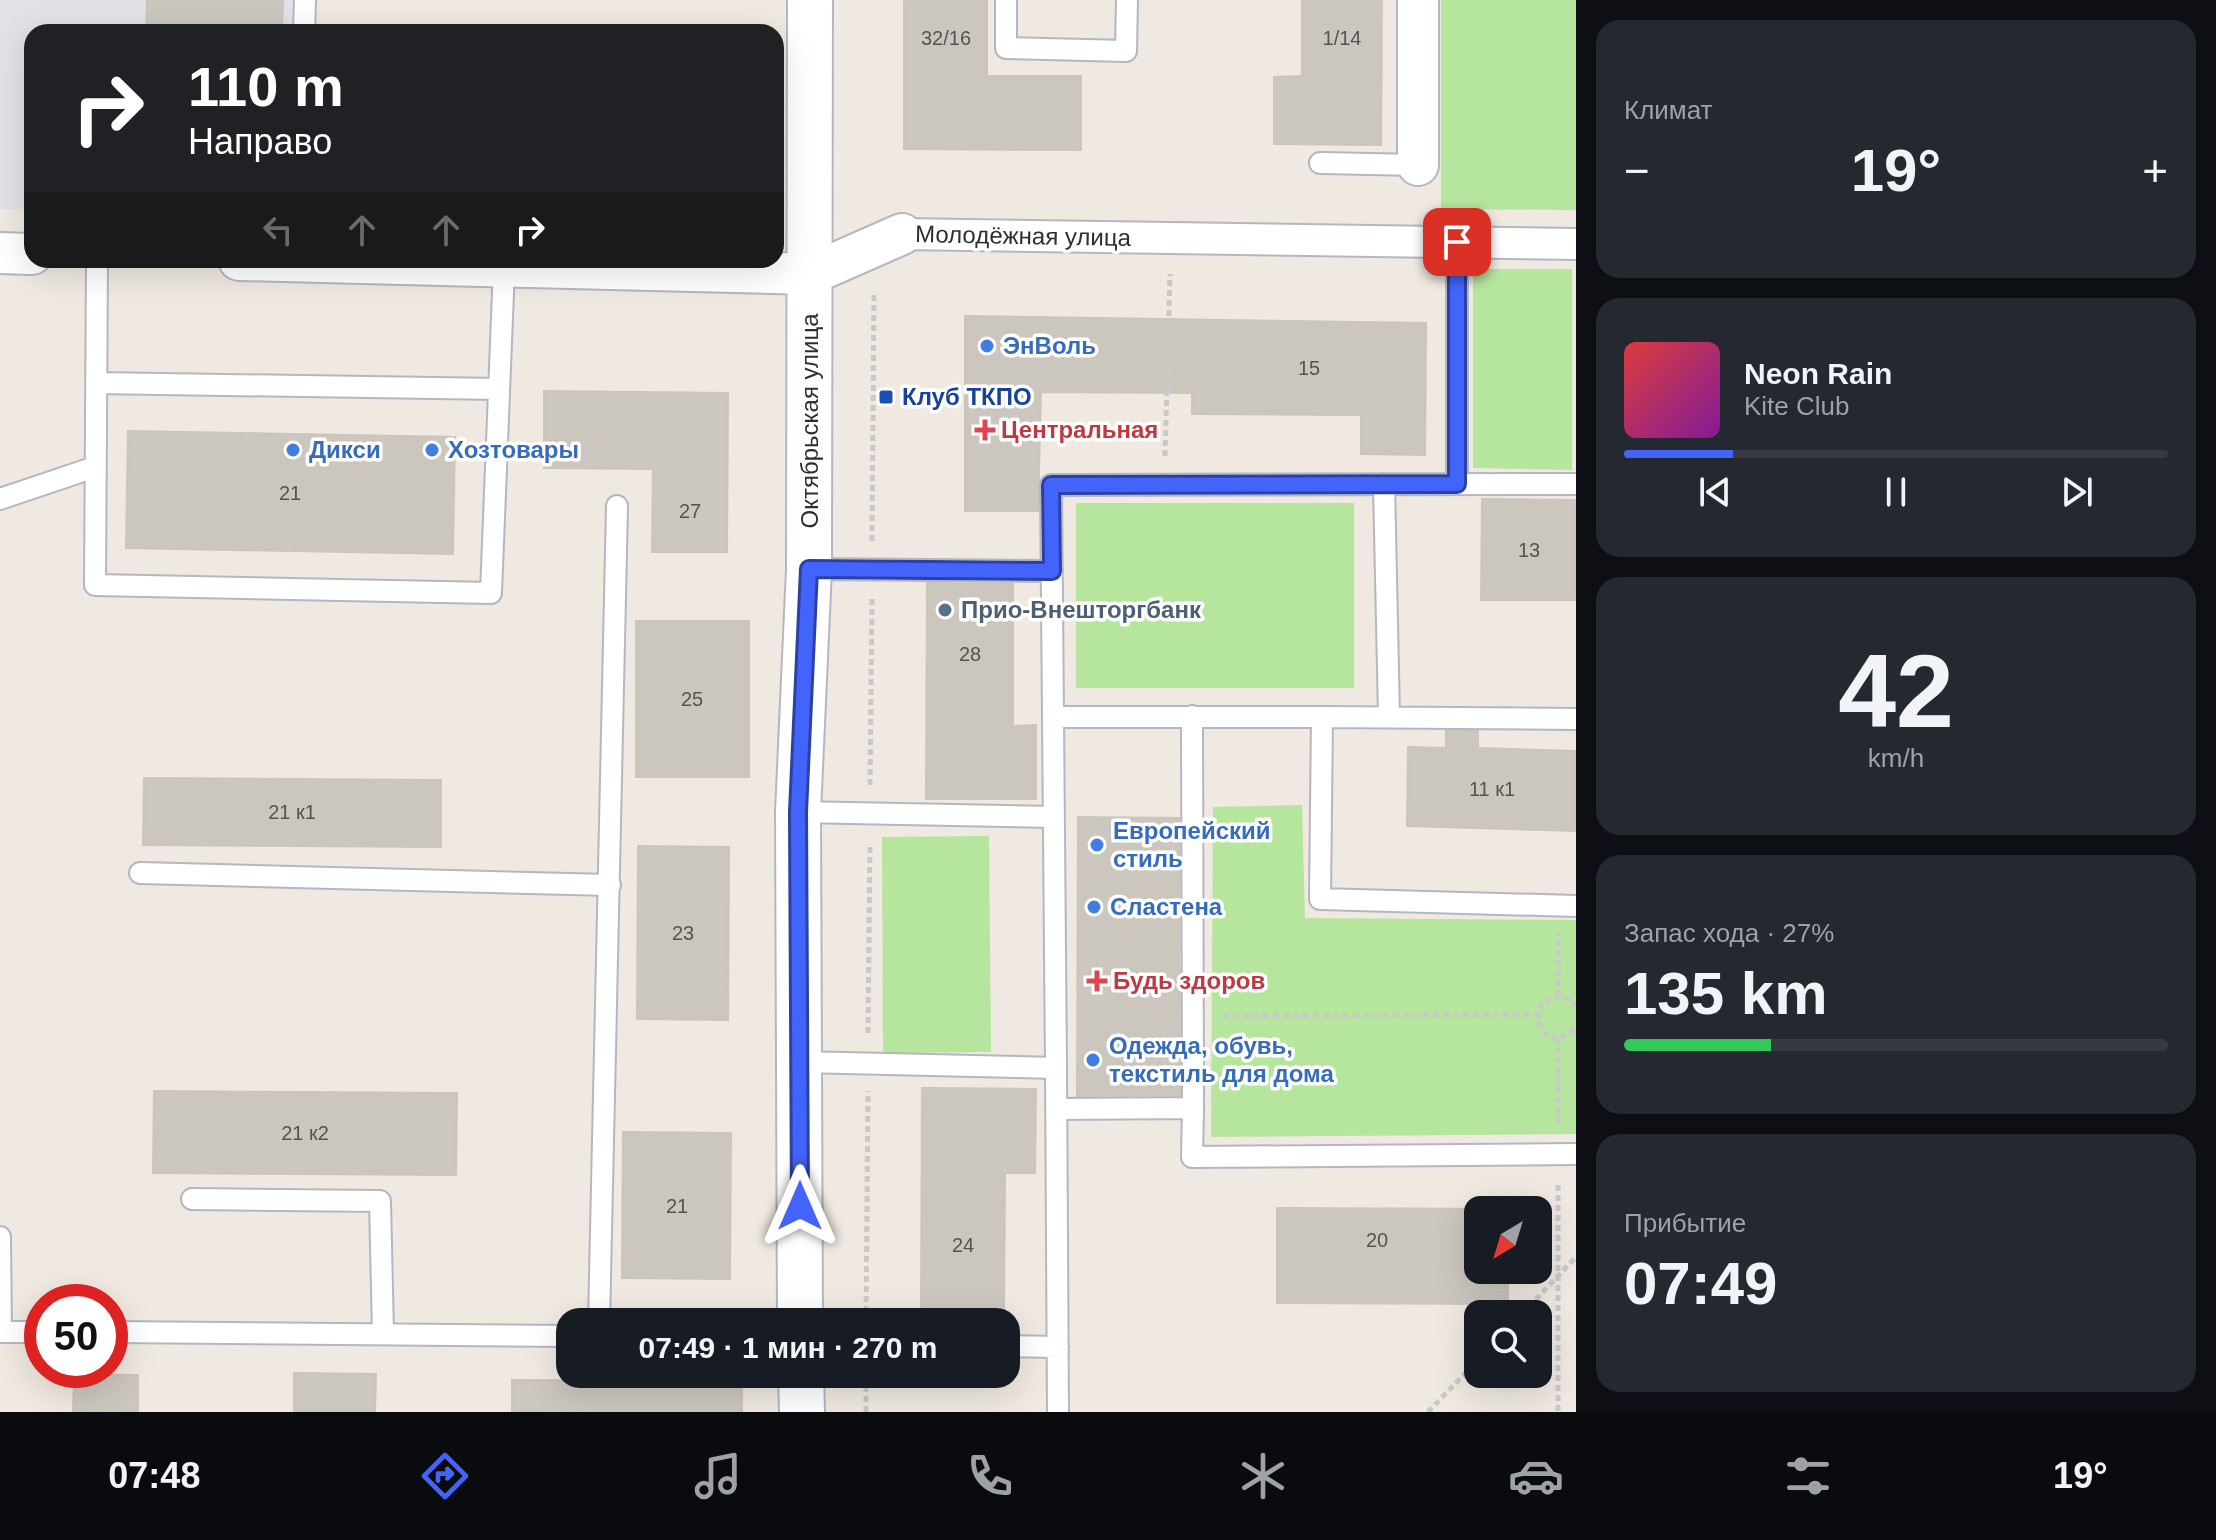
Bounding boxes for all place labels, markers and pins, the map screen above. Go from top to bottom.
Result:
pin [1423,208,1491,276]
place label: ЭнВоль [1003,332,1096,359]
marker: ЭнВоль [978,337,996,355]
place label: Клуб ТКПО [902,383,1032,410]
marker: Клуб ТКПО [877,388,895,406]
place label: Центральная [1001,416,1158,443]
marker: Центральная [976,421,994,439]
place label: Дикси [309,436,381,463]
place label: Хозтовары [448,436,579,463]
marker: Дикси [284,441,302,459]
marker: Хозтовары [423,441,441,459]
place label: Прио-Внешторгбанк [961,596,1202,623]
marker: Прио-Внешторгбанк [936,601,954,619]
place label: Европейский стиль [1113,817,1271,872]
marker: Европейский стиль [1088,836,1106,854]
place label: Сластена [1110,893,1223,920]
marker: Сластена [1085,898,1103,916]
place label: Будь здоров [1113,967,1265,994]
marker: Будь здоров [1088,972,1106,990]
place label: Одежда, обувь, текстиль для дома [1109,1032,1334,1087]
marker: Одежда, обувь, текстиль для дома [1084,1051,1102,1069]

